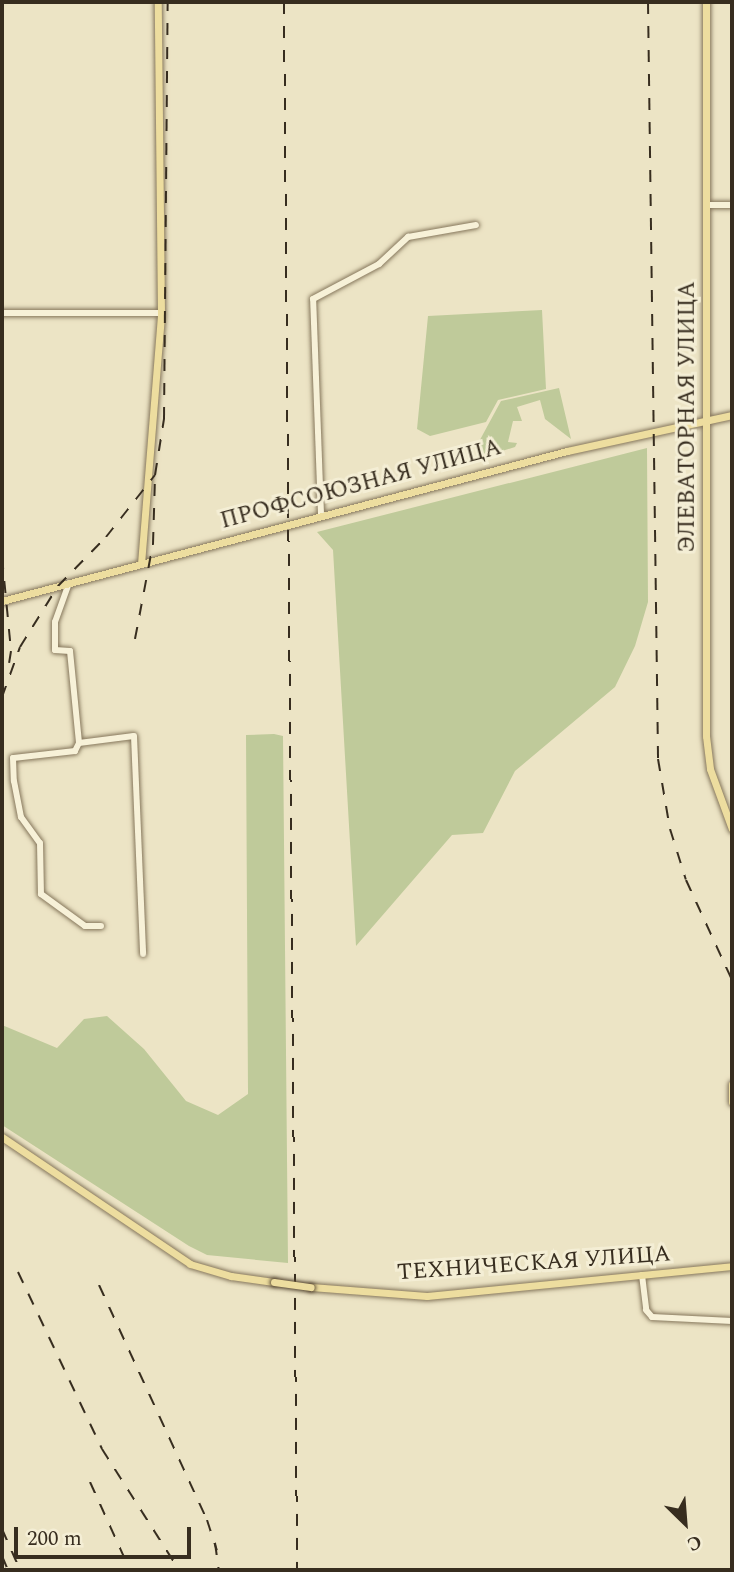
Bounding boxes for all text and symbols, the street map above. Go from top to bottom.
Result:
street label: ЭЛЕВАТОРНАЯ УЛИЦА [674,281,702,553]
street label: ПРОФСОЮЗНАЯ УЛИЦА [218,434,504,536]
street label: ТЕХНИЧЕСКАЯ УЛИЦА [396,1241,672,1287]
north arrow [650,1488,720,1558]
scale bar [18,1512,194,1556]
text: 200 m [27,1523,82,1555]
text: С [682,1526,706,1558]

